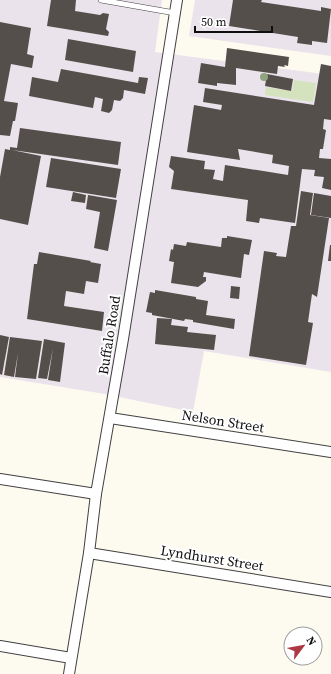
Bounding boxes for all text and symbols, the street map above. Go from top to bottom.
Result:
scale bar [195,8,272,34]
text: 50 m [201,14,227,30]
street label: Buffalo Road [93,294,125,376]
street label: Nelson Street [180,405,266,437]
street label: Lyndhurst Street [159,540,265,576]
north arrow [283,626,323,666]
text: N [303,634,320,648]

